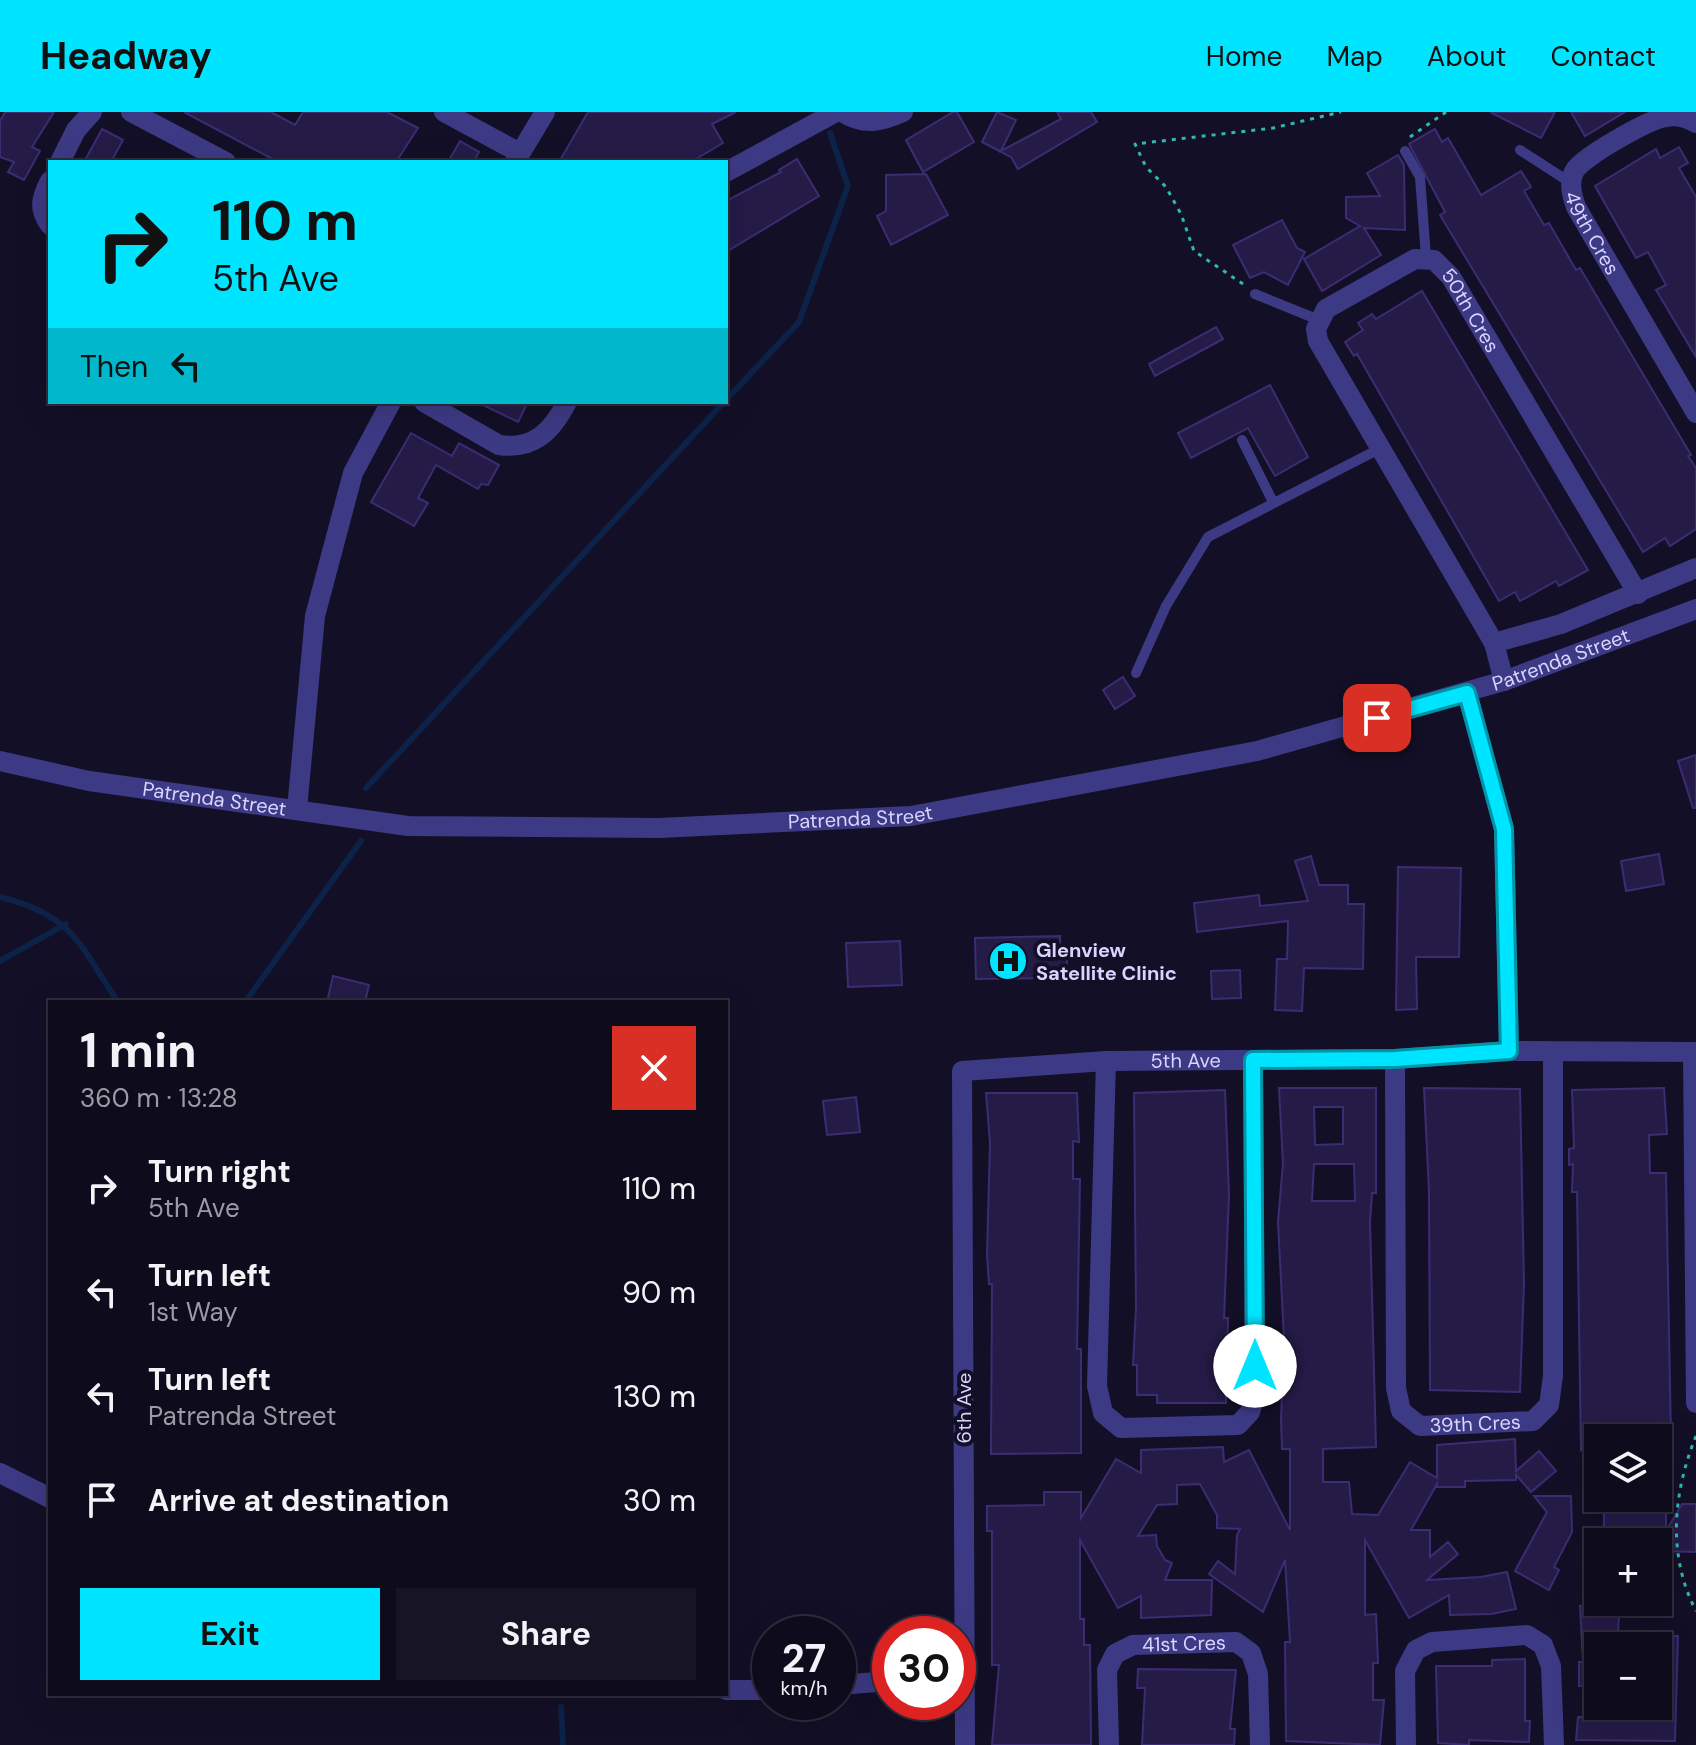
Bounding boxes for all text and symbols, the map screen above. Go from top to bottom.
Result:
text: Headway [40,31,212,81]
text: Home [1206,38,1282,75]
text: Map [1326,38,1383,75]
text: About [1427,38,1506,75]
text: Contact [1550,38,1656,75]
text: 110 m [212,184,358,257]
street label: 49th Cres [1559,189,1626,280]
icon: right [80,192,184,296]
text: 5th Ave [212,255,339,302]
street label: 50th Cres [1436,262,1506,357]
icon: left [164,344,208,388]
text: Then [80,347,148,386]
street label: Patrenda Street [1489,622,1633,697]
pin [1343,684,1411,752]
icon: arrive [1355,696,1399,740]
street label: Patrenda Street [141,776,288,822]
street label: Patrenda Street [787,799,935,835]
place label: Glenview Satellite Clinic [1036,937,1177,986]
hospital icon: Glenview Satellite Clinic [987,940,1029,982]
text: 1 min [80,1019,197,1082]
button: close [612,1026,696,1110]
street label: 5th Ave [1150,1047,1221,1074]
text: 360 m · 13:28 [80,1081,238,1115]
text: Turn right [148,1152,291,1191]
icon: right [80,1166,124,1210]
text: 110 m [622,1169,696,1208]
text: 5th Ave [148,1191,240,1225]
text: Turn left [148,1256,271,1295]
icon: left [80,1270,124,1314]
text: 90 m [622,1273,696,1312]
text: 1st Way [148,1295,238,1329]
position arrow [1213,1324,1297,1408]
text: Turn left [148,1360,271,1399]
street label: 6th Ave [951,1373,977,1443]
icon: left [80,1374,124,1418]
text: 130 m [614,1377,696,1416]
text: Patrenda Street [148,1399,336,1433]
street label: 39th Cres [1429,1409,1521,1439]
map controls [1584,1424,1672,1720]
button: layers [1584,1424,1672,1512]
icon: arrive [80,1478,124,1522]
text: Arrive at destination [148,1481,449,1520]
text: 30 m [623,1481,696,1520]
button: + [1584,1528,1672,1616]
button: Exit [80,1588,380,1680]
button: Share [396,1588,696,1680]
speed limit sign: 30 [872,1616,976,1720]
street label: 41st Cres [1142,1629,1226,1658]
text: 27 [782,1632,826,1684]
button: − [1584,1632,1672,1720]
text: km/h [780,1675,828,1701]

